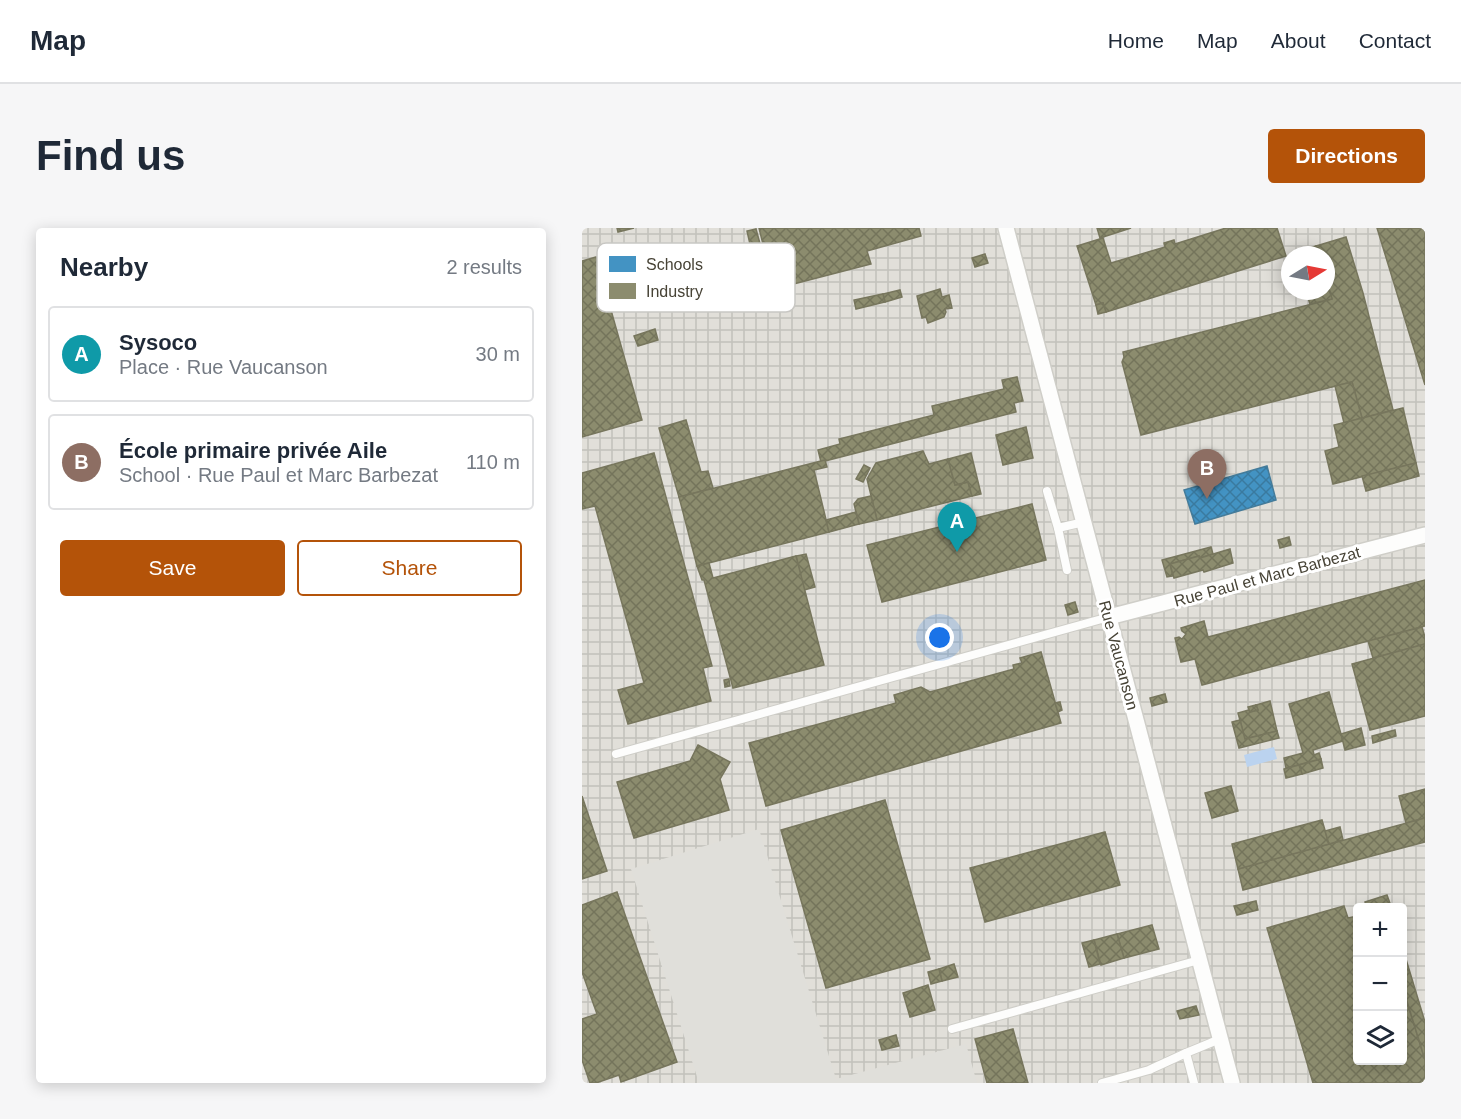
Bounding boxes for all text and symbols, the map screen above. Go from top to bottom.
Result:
text: Map [30,25,86,56]
text: Home [1108,29,1164,52]
text: Map [1197,29,1238,52]
text: About [1271,29,1326,52]
text: Contact [1359,29,1431,52]
button: Directions [1268,129,1425,183]
text: Find us [36,132,185,179]
legend [597,243,795,312]
north arrow [1281,246,1335,300]
text: Nearby [60,252,148,282]
text: 2 results [446,256,522,278]
text: Schools [646,256,703,273]
text: Industry [646,283,703,300]
text: Sysoco [119,330,197,355]
text: A [74,343,89,365]
text: 30 m [476,343,520,365]
text: Place · Rue Vaucanson [119,356,328,378]
text: École primaire privée Aile [119,438,387,463]
pin: B [1188,450,1226,499]
text: B [74,451,89,473]
text: 110 m [466,451,520,473]
text: School · Rue Paul et Marc Barbezat [119,464,438,486]
pin: A [938,502,976,552]
button: Save [60,540,285,596]
button: Share [297,540,522,596]
street label: Rue Paul et Marc Barbezat [1172,543,1363,610]
street label: Rue Vaucanson [1096,599,1141,712]
your location [925,623,954,652]
map controls [1353,903,1407,1065]
button: + [1353,903,1407,957]
button: − [1353,957,1407,1011]
button: layers [1353,1011,1407,1065]

